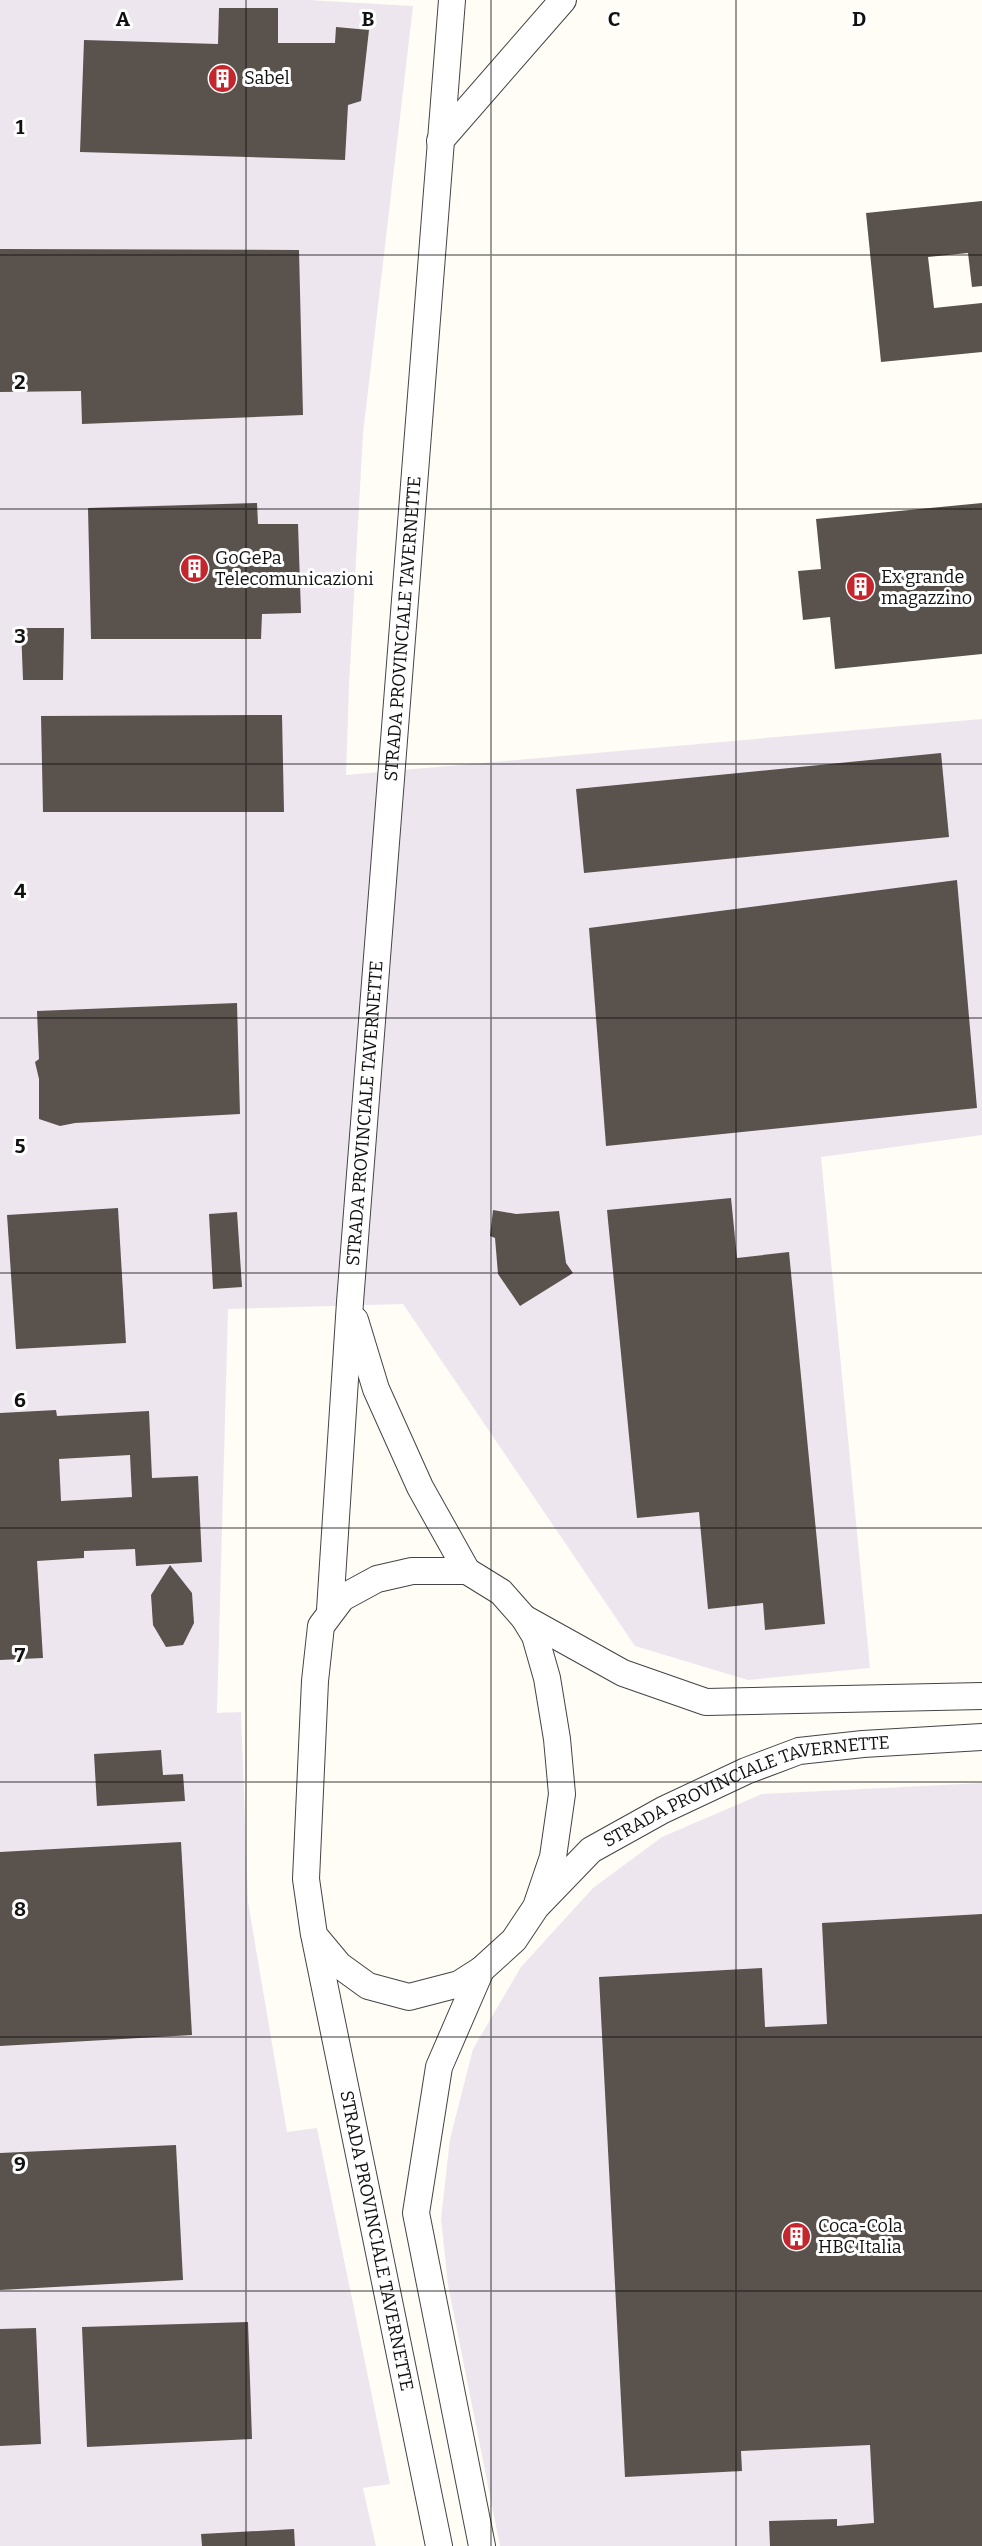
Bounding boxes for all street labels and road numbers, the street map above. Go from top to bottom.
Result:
street label: STRADA PROVINCIALE TAVERNETTE [380,475,426,782]
street label: STRADA PROVINCIALE TAVERNETTE [342,960,388,1267]
street label: STRADA PROVINCIALE TAVERNETTE [599,1731,890,1852]
street label: STRADA PROVINCIALE TAVERNETTE [335,2089,418,2393]

